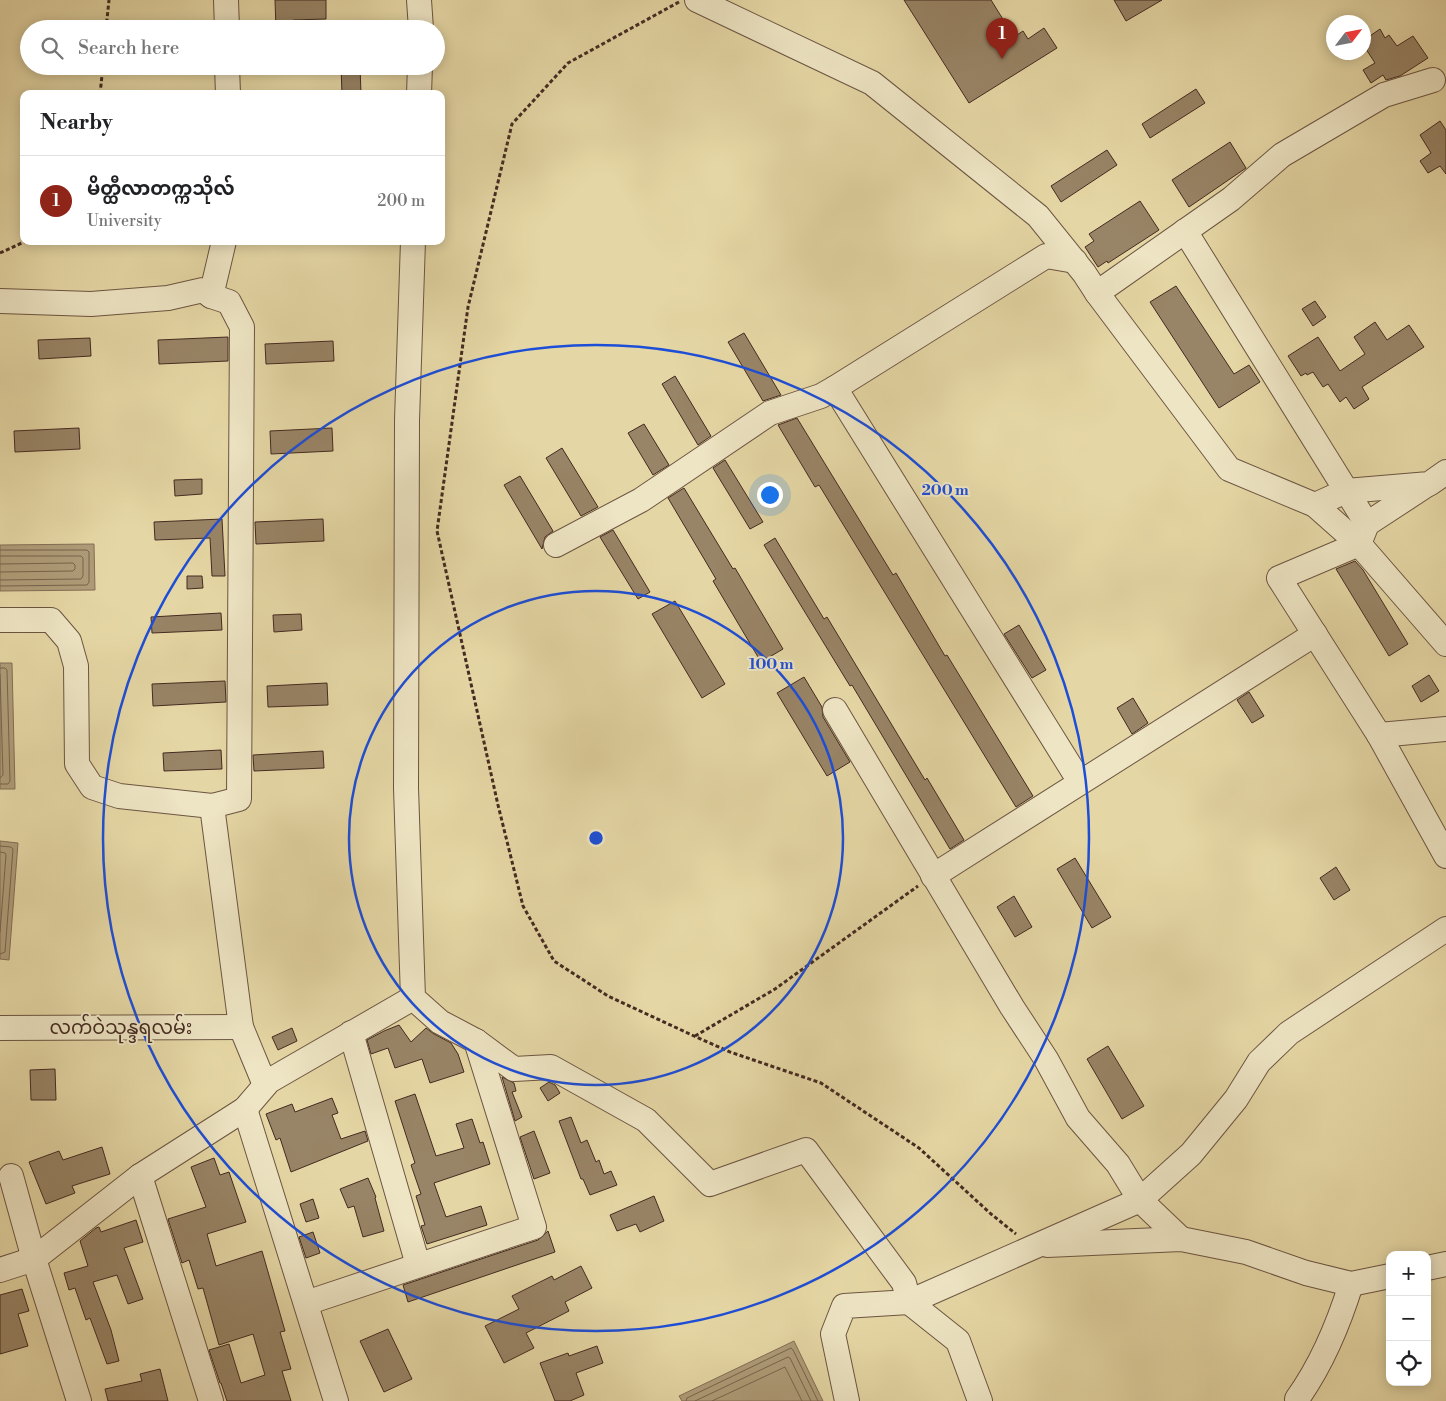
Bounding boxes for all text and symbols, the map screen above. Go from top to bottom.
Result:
north arrow [1326,15,1371,60]
pin: 1 [986,18,1018,59]
search box [20,20,445,75]
icon: search [38,34,66,62]
text: Search here [78,36,179,60]
text: Nearby [40,110,113,136]
text: မိတ္ထီလာတက္ကသိုလ် [87,177,235,201]
text: 1 [52,191,60,211]
text: 200 m [377,191,425,211]
text: University [87,211,161,231]
text: 200 m [921,481,969,500]
your location [757,482,783,508]
text: 100 m [749,655,794,674]
centre of rings [587,829,605,847]
street label: လက်ဝဲသုန္ဒရလမ်း [50,1013,192,1044]
map controls [1386,1251,1431,1386]
button: + [1386,1251,1431,1296]
button: − [1386,1296,1431,1341]
button: locate [1386,1341,1431,1386]

